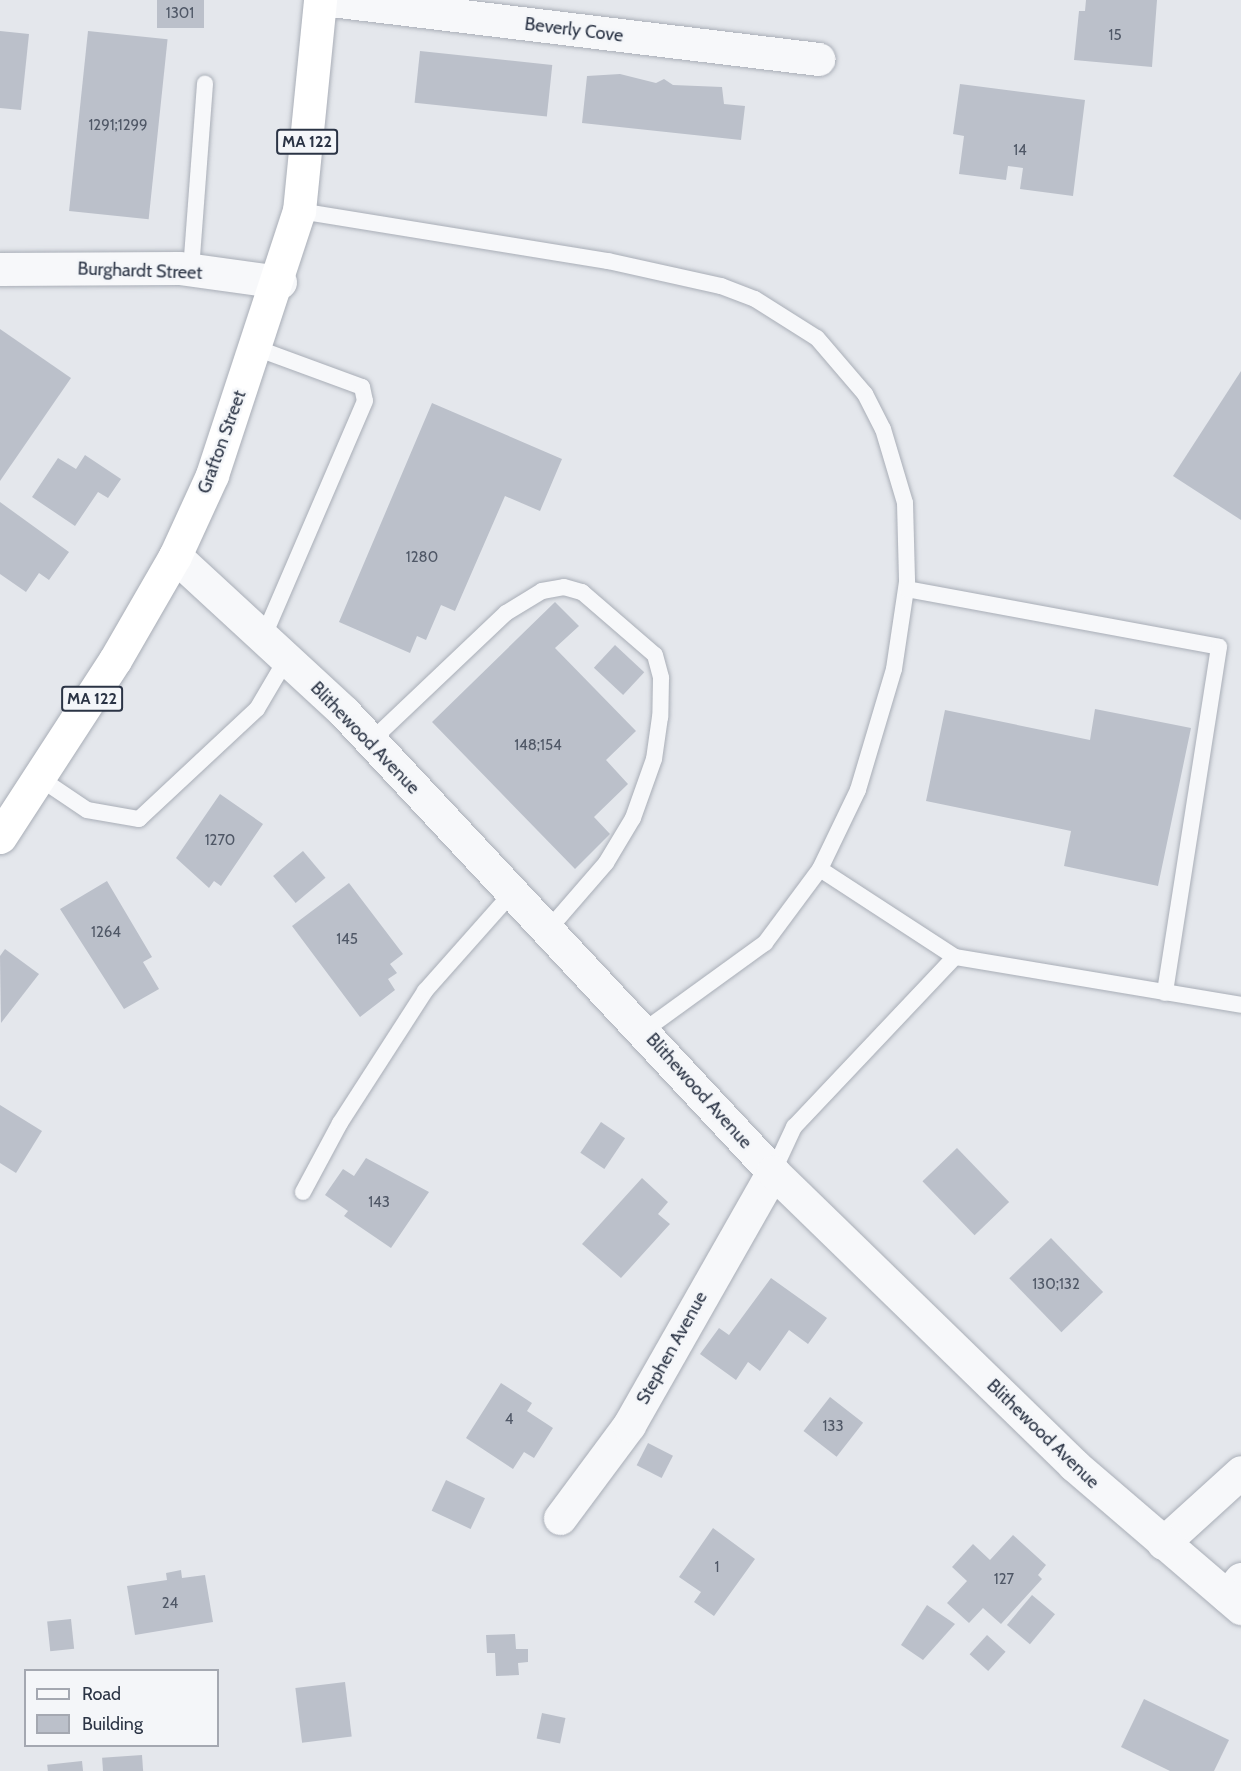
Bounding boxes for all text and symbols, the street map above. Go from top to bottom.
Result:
house number: 1301 [166,5,194,23]
street label: Beverly Cove [523,13,625,47]
house number: 15 [1108,27,1122,45]
house number: 1291;1299 [88,117,148,135]
road number: MA 122 [276,129,338,155]
house number: 14 [1013,142,1027,160]
street label: Burghardt Street [77,258,203,284]
street label: Grafton Street [193,387,251,497]
house number: 1280 [406,549,438,567]
street label: Blithewood Avenue [306,677,424,799]
road number: MA 122 [60,686,124,712]
house number: 148;154 [514,737,562,755]
house number: 1270 [205,832,235,850]
house number: 1264 [91,924,121,942]
house number: 145 [336,931,358,949]
street label: Blithewood Avenue [642,1029,756,1153]
house number: 143 [368,1194,390,1212]
house number: 130;132 [1032,1276,1080,1294]
street label: Stephen Avenue [632,1288,712,1408]
street label: Blithewood Avenue [982,1375,1104,1493]
house number: 4 [505,1411,513,1429]
house number: 133 [822,1418,844,1436]
house number: 1 [715,1559,719,1577]
house number: 127 [994,1571,1014,1589]
house number: 24 [162,1595,178,1613]
legend [24,1669,219,1747]
text: Road [82,1683,121,1705]
text: Building [82,1713,143,1735]

